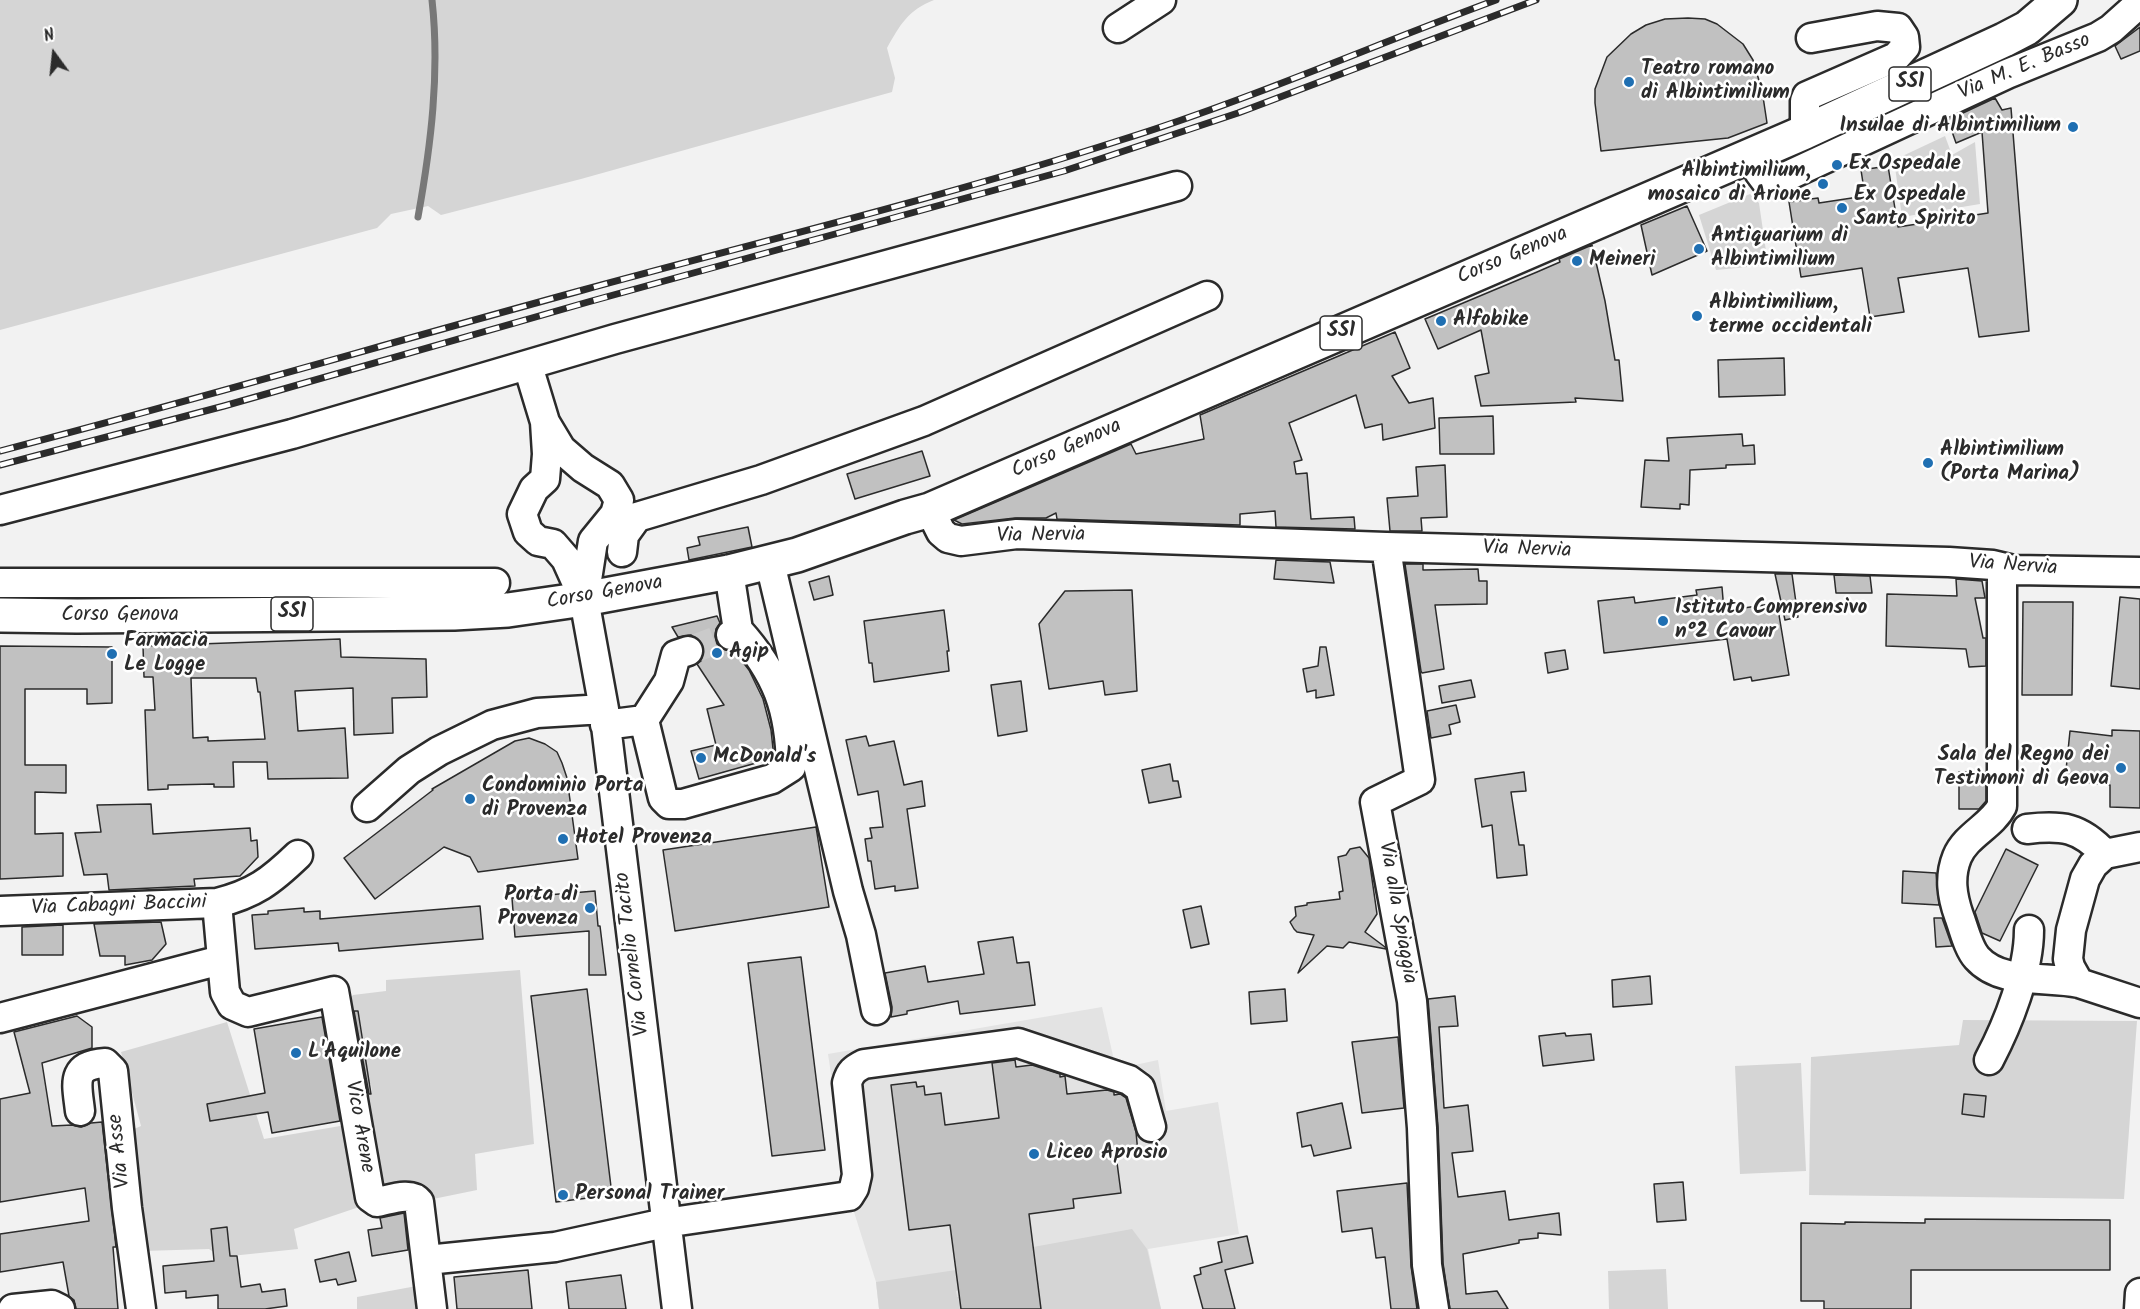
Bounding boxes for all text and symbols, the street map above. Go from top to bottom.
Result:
text: N [41,23,57,50]
north arrow [24,24,84,84]
street label: Via M. E. Basso [1955,29,2095,107]
place label: Teatro romano di Albintimilium [1641,57,1790,107]
road number: SS1 [1889,67,1931,101]
marker: Teatro romano di Albintimilium [1622,75,1636,89]
place label: Insulae di Albintimilium [1840,114,2061,140]
marker: Insulae di Albintimilium [2066,120,2080,134]
place label: Ex Ospedale [1849,152,1961,178]
marker: Ex Ospedale [1830,158,1844,172]
place label: Albintimilium, mosaico di Arione [1648,159,1811,209]
marker: Albintimilium, mosaico di Arione [1816,177,1830,191]
place label: Ex Ospedale Santo Spirito [1854,183,1976,233]
marker: Ex Ospedale Santo Spirito [1835,201,1849,215]
street label: Corso Genova [1454,222,1572,292]
place label: Antiquarium di Albintimilium [1711,224,1848,274]
marker: Antiquarium di Albintimilium [1692,242,1706,256]
place label: Meineri [1589,248,1656,274]
marker: Meineri [1570,254,1584,268]
place label: Albintimilium, terme occidentali [1709,291,1872,341]
place label: Alfobike [1453,308,1528,334]
marker: Albintimilium, terme occidentali [1690,309,1704,323]
marker: Alfobike [1434,314,1448,328]
road number: SS1 [1320,316,1362,350]
street label: Corso Genova [1008,415,1126,485]
place label: Albintimilium (Porta Marina) [1940,438,2080,488]
marker: Albintimilium (Porta Marina) [1921,456,1935,470]
street label: Via Nervia [996,524,1086,550]
street label: Via Nervia [1482,537,1572,565]
street label: Via Nervia [1968,551,2058,583]
street label: Corso Genova [545,571,665,617]
place label: Istituto Comprensivo n°2 Cavour [1675,596,1867,646]
road number: SS1 [271,597,313,631]
street label: Corso Genova [61,603,179,629]
marker: Istituto Comprensivo n°2 Cavour [1656,614,1670,628]
place label: Farmacia Le Logge [124,629,208,679]
place label: Agip [729,640,769,666]
marker: Agip [710,646,724,660]
marker: Farmacia Le Logge [105,647,119,661]
place label: Sala del Regno dei Testimoni di Geova [1934,743,2109,793]
place label: McDonald's [713,745,816,771]
marker: McDonald's [694,751,708,765]
marker: Sala del Regno dei Testimoni di Geova [2114,761,2128,775]
place label: Condominio Porta di Provenza [482,774,643,824]
marker: Condominio Porta di Provenza [463,792,477,806]
place label: Hotel Provenza [575,826,712,852]
marker: Hotel Provenza [556,832,570,846]
street label: Via alla Spiaggia [1371,840,1421,986]
street label: Via Cornelio Tacito [611,870,657,1038]
place label: Porta di Provenza [498,883,578,933]
street label: Via Cabagni Baccini [31,891,207,923]
marker: Porta di Provenza [583,901,597,915]
place label: L'Aquilone [308,1040,401,1066]
marker: L'Aquilone [289,1046,303,1060]
street label: Vico Arene [337,1079,379,1175]
street label: Via Asse [105,1113,137,1189]
place label: Liceo Aprosio [1046,1141,1168,1167]
marker: Liceo Aprosio [1027,1147,1041,1161]
place label: Personal Trainer [575,1182,724,1208]
marker: Personal Trainer [556,1188,570,1202]

